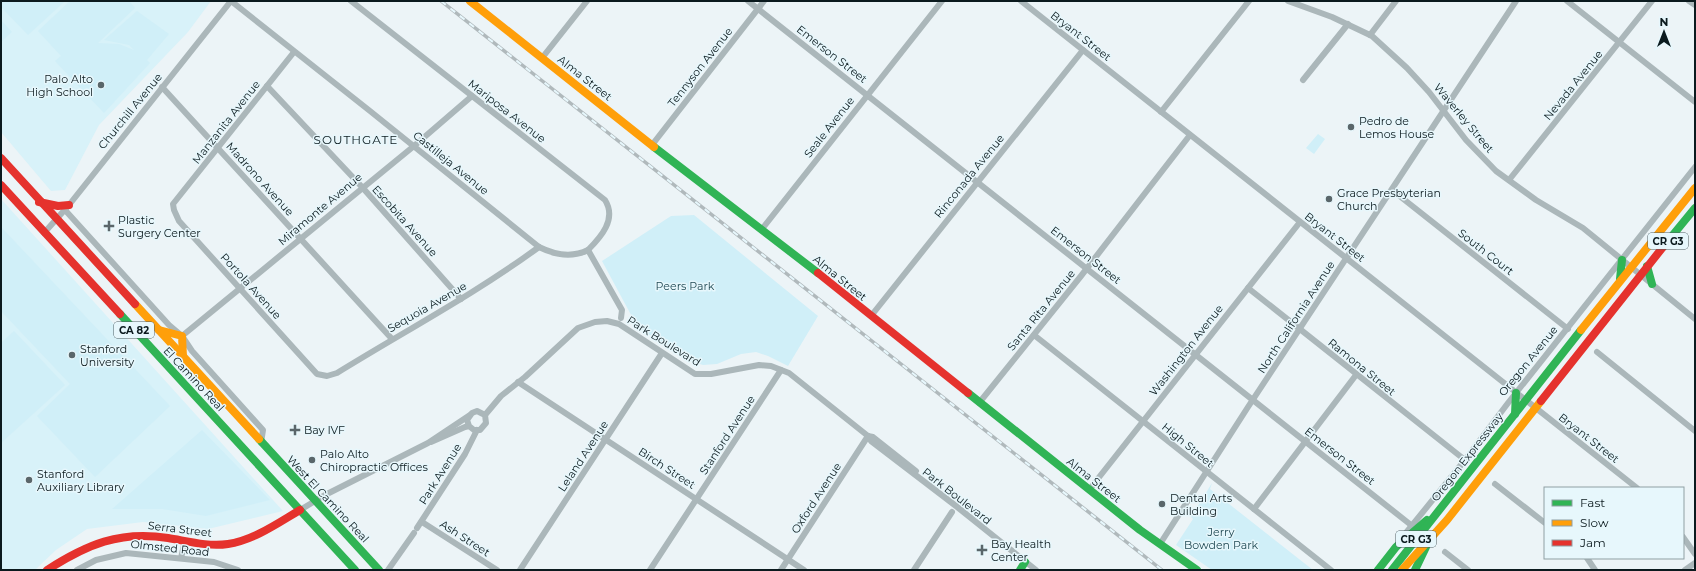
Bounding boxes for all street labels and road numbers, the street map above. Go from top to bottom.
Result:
street label: Bryant Street [1048,8,1114,64]
street label: Emerson Street [794,22,871,86]
street label: Tennyson Avenue [665,24,736,110]
street label: Nevada Avenue [1540,47,1606,123]
street label: Alma Street [555,52,615,104]
street label: Churchill Avenue [95,70,165,152]
street label: Mariposa Avenue [465,76,549,146]
street label: Manzanita Avenue [189,77,263,166]
street label: Waverley Street [1431,80,1497,156]
street label: Seale Avenue [801,93,857,160]
street label: Castilleja Avenue [410,128,492,198]
street label: Rinconada Avenue [931,131,1007,221]
street label: Madrono Avenue [223,139,297,219]
street label: Miramonte Avenue [275,170,365,248]
street label: Escobita Avenue [369,182,441,260]
street label: Bryant Street [1302,209,1368,265]
street label: Emerson Street [1048,223,1125,287]
street label: South Court [1455,226,1517,278]
road number: CR G3 [1648,233,1688,249]
street label: Portola Avenue [218,250,285,322]
street label: Alma Street [810,252,870,304]
street label: North California Avenue [1254,258,1338,376]
street label: Santa Rita Avenue [1004,266,1078,353]
street label: Sequoia Avenue [385,279,469,335]
street label: Washington Avenue [1146,301,1226,398]
street label: Park Boulevard [625,313,703,369]
road number: CA 82 [114,322,154,338]
street label: Oregon Avenue [1495,323,1561,399]
street label: Ramona Street [1325,335,1399,399]
street label: El Camino Real [161,344,227,414]
street label: Stanford Avenue [696,392,758,477]
street label: Oregon Expressway [1428,410,1506,504]
street label: Bryant Street [1556,410,1622,466]
street label: Leland Avenue [555,418,611,494]
street label: High Street [1159,420,1217,471]
street label: Emerson Street [1302,424,1379,488]
street label: Park Avenue [416,441,465,507]
street label: Birch Street [636,444,699,492]
street label: West El Camino Real [284,452,372,546]
street label: Alma Street [1064,454,1124,506]
street label: Oxford Avenue [788,460,844,536]
street label: Park Boulevard [920,465,994,527]
street label: Ash Street [437,517,493,560]
street label: Serra Street [147,518,213,540]
road number: CR G3 [1396,531,1436,547]
street label: Olmsted Road [130,537,210,559]

